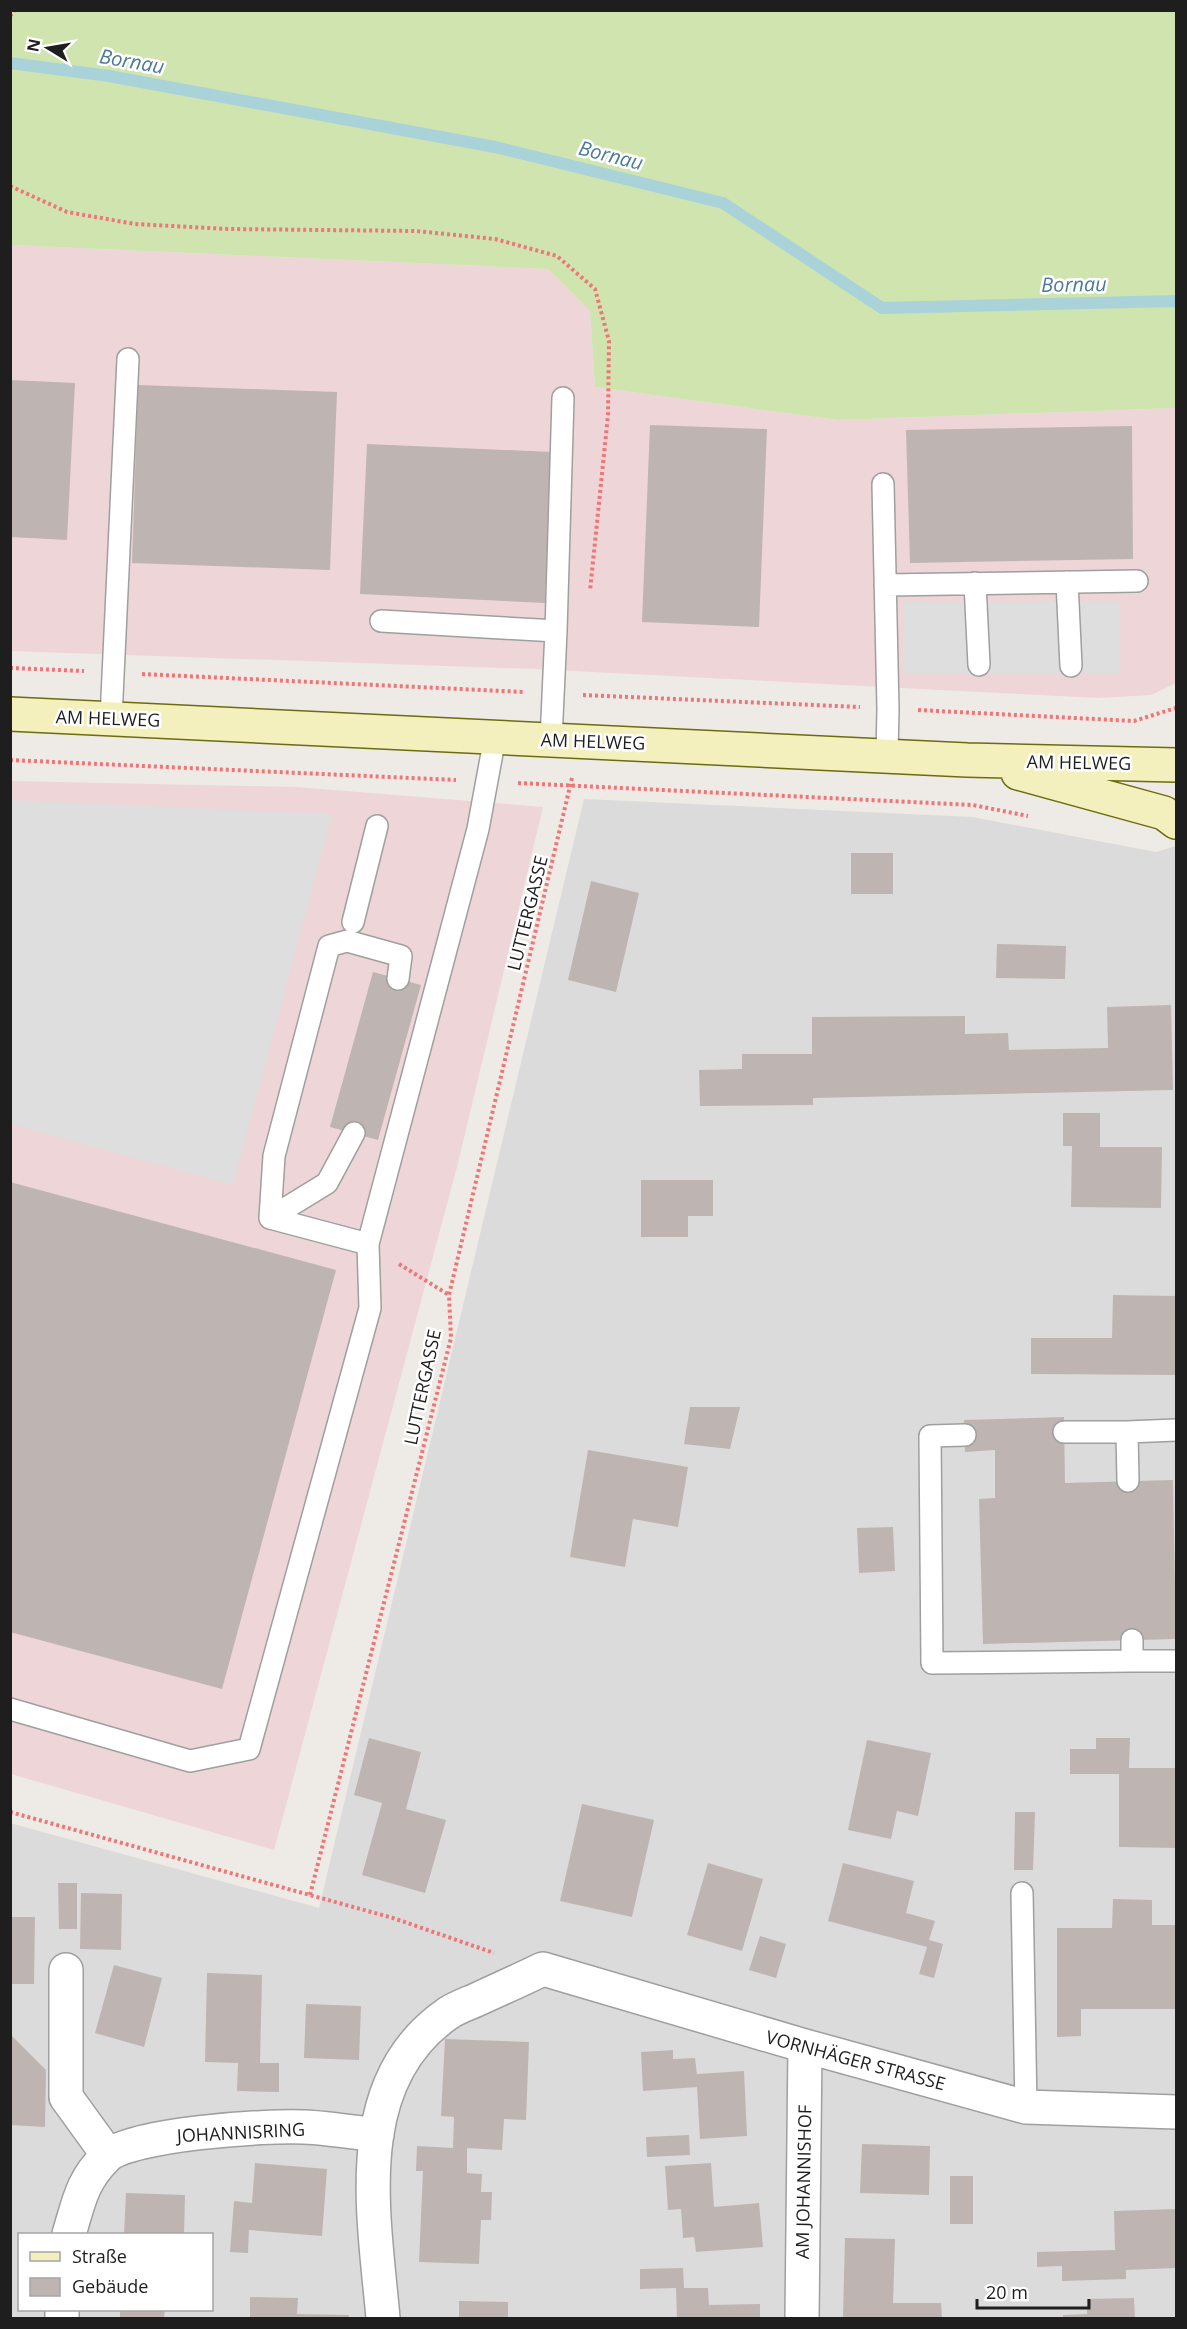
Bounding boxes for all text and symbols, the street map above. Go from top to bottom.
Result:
north arrow [18,18,78,78]
text: N [21,37,45,54]
water label: Bornau [97,42,167,80]
water label: Bornau [576,134,646,176]
water label: Bornau [1041,270,1107,298]
street label: AM HELWEG [55,704,161,732]
street label: AM HELWEG [540,727,646,755]
street label: AM HELWEG [1026,749,1132,775]
street label: LUTTERGASSE [501,853,553,973]
street label: LUTTERGASSE [398,1327,446,1447]
street label: VORNHÄGER STRASSE [764,2024,948,2096]
street label: AM JOHANNISHOF [790,2105,816,2259]
street label: JOHANNISRING [174,2117,306,2147]
legend [18,2233,213,2311]
text: Straße [72,2244,127,2268]
scale bar [977,2272,1090,2310]
text: Gebäude [72,2274,148,2298]
text: 20 m [986,2280,1028,2304]

